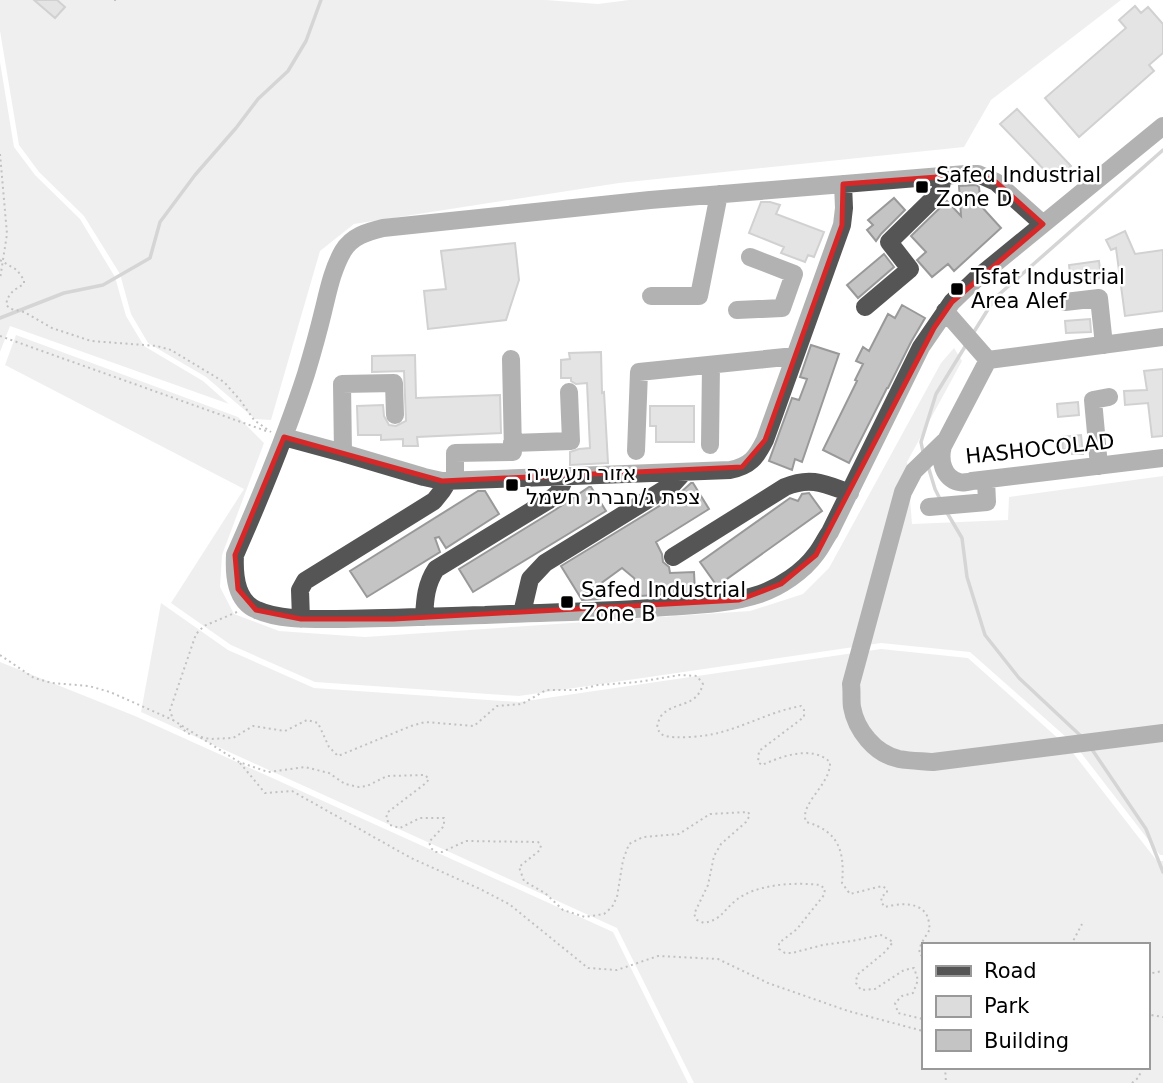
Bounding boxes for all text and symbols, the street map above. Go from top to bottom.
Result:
place label: Safed Industrial Zone D [936,163,1101,211]
marker: Safed Industrial Zone D [914,179,930,195]
place label: Tsfat Industrial Area Alef [970,265,1125,313]
marker: Tsfat Industrial Area Alef [949,281,965,297]
street label: HASHOCOLAD [964,429,1116,469]
place label: אזור תעשייה צפת ג/חברת חשמל [526,461,701,509]
marker: אזור תעשייה צפת ג/חברת חשמל [504,477,520,493]
place label: Safed Industrial Zone B [581,578,746,626]
marker: Safed Industrial Zone B [559,594,575,610]
legend [922,943,1149,1069]
text: Road [984,959,1037,983]
text: Park [984,994,1030,1018]
text: Building [984,1029,1069,1053]

